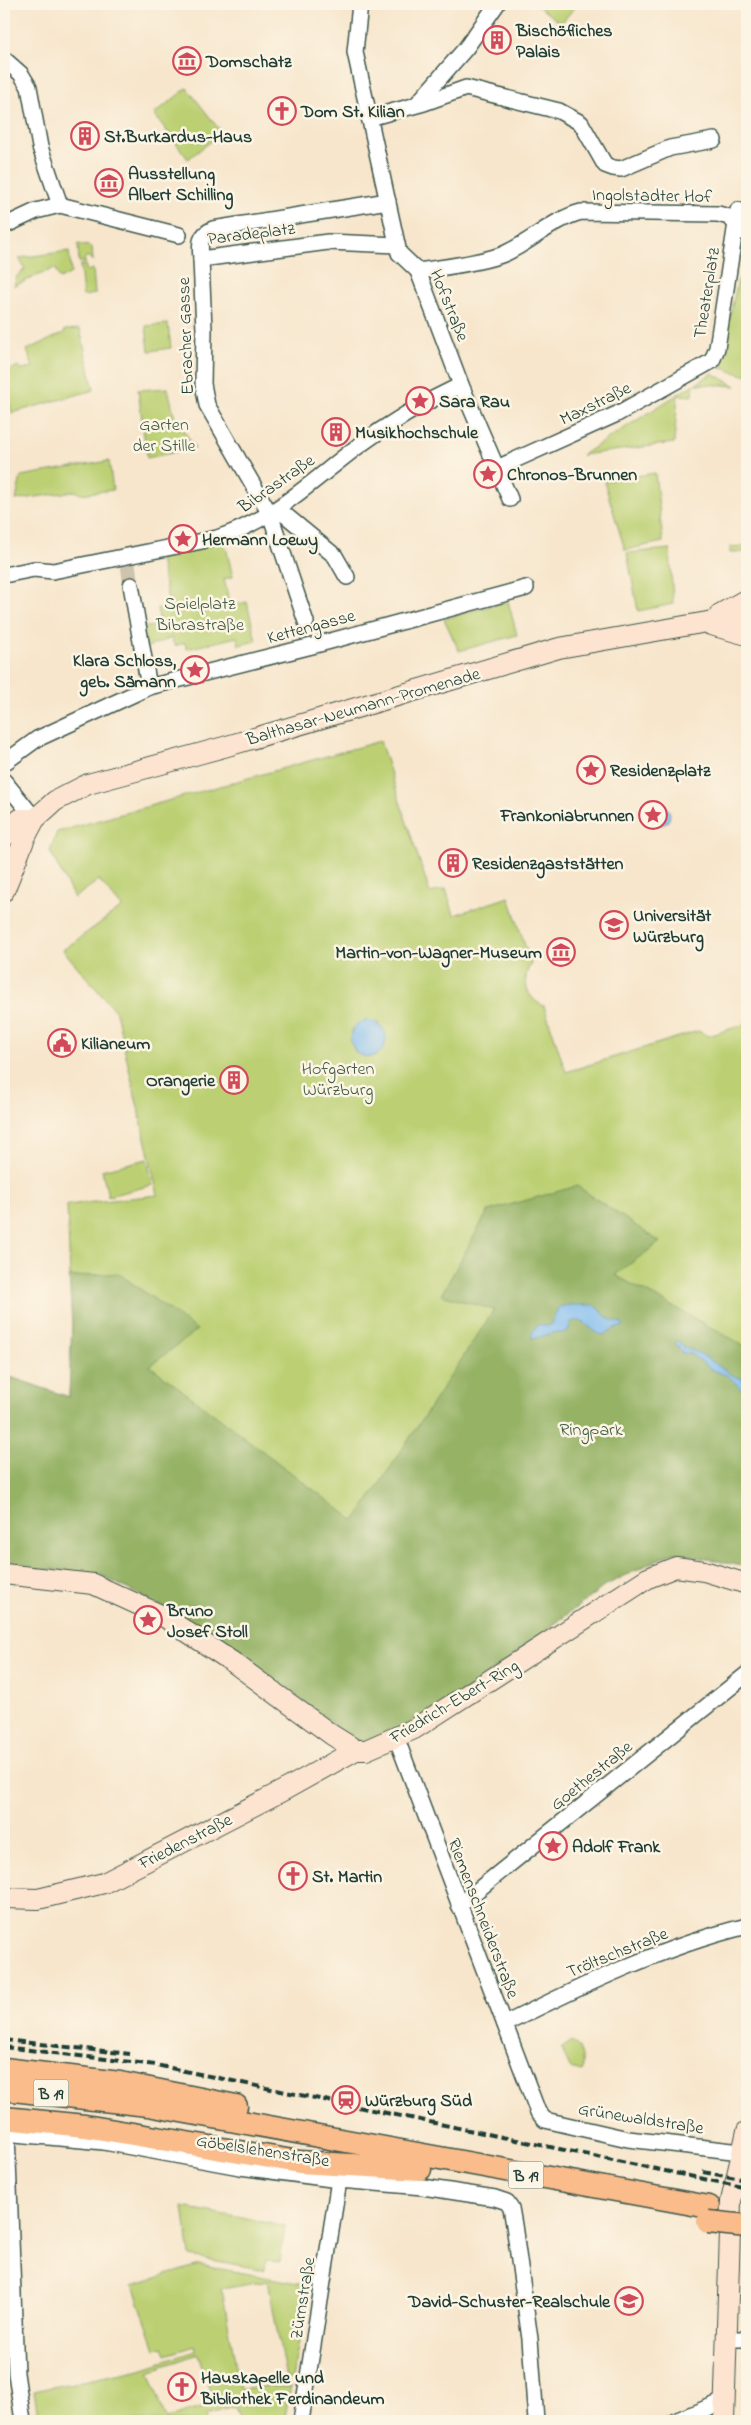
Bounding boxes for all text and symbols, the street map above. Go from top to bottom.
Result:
place label: Bischöfliches Palais [515,19,613,66]
building icon: Bischöfliches Palais [482,25,512,55]
museum icon: Domschatz [172,46,202,76]
place label: Domschatz [205,50,292,76]
church icon: Dom St. Kilian [267,96,297,126]
place label: Dom St. Kilian [300,100,405,126]
building icon: St.Burkardus-Haus [70,121,100,151]
place label: St.Burkardus-Haus [104,125,252,151]
place label: Ausstellung Albert Schilling [128,162,233,210]
museum icon: Ausstellung Albert Schilling [94,168,124,198]
street label: Ingolstadter Hof [591,183,713,212]
street label: Paradeplatz [206,217,297,253]
street label: Theaterplatz [688,245,728,341]
street label: Hofstraße [422,266,475,347]
street label: Ebracher Gasse [172,276,202,395]
street label: Maxstraße [556,376,637,433]
place icon: Sara Rau [405,386,435,416]
place label: Sara Rau [439,390,510,416]
park label: Garten der Stille [132,413,197,460]
building icon: Musikhochschule [321,417,351,447]
place label: Musikhochschule [355,421,479,447]
street label: Bibrastraße [233,448,321,521]
place icon: Chronos-Brunnen [473,459,503,489]
place label: Chronos-Brunnen [507,463,637,489]
place icon: Hermann Loewy [168,524,198,554]
place label: Hermann Loewy [202,528,318,555]
park label: Spielplatz Bibrastraße [155,592,245,639]
street label: Kettengasse [265,603,360,653]
place label: Klara Schloss, geb. Sämann [73,649,176,697]
place icon: Klara Schloss, geb. Sämann [180,655,210,685]
street label: Balthasar-Neumann-Promenade [243,662,484,754]
place icon: Residenzplatz [576,755,606,785]
place label: Residenzplatz [610,759,711,785]
place icon: Frankoniabrunnen [638,800,668,830]
place label: Frankoniabrunnen [500,804,634,830]
building icon: Residenzgaststätten [438,848,468,878]
place label: Residenzgaststätten [472,852,624,879]
place label: Universität Würzburg [633,904,712,952]
school or university icon: Universität Würzburg [599,910,629,940]
museum icon: Martin-von-Wagner-Museum [546,937,576,967]
place label: Martin-von-Wagner-Museum [335,941,542,968]
public building icon: Kilianeum [47,1028,77,1058]
place label: Kilianeum [81,1032,150,1058]
park label: Hofgarten Würzburg [302,1057,375,1105]
building icon: Orangerie [219,1065,249,1095]
place label: Orangerie [146,1069,216,1096]
park label: Ringpark [559,1418,623,1445]
place label: Bruno Josef Stoll [166,1599,248,1646]
place icon: Bruno Josef Stoll [133,1605,163,1635]
street label: Friedrich-Ebert-Ring [385,1654,525,1753]
street label: Goethestraße [545,1735,640,1818]
street label: Friedenstraße [134,1808,238,1878]
place icon: Adolf Frank [538,1831,568,1861]
street label: Riemenschneiderstraße [440,1835,525,2004]
place label: Adolf Frank [572,1835,661,1861]
church icon: St. Martin [278,1861,308,1891]
place label: St. Martin [312,1865,382,1891]
street label: Tröltschstraße [563,1921,673,1986]
road number: B 19 [34,2080,68,2106]
station icon: Würzburg Süd [331,2085,361,2115]
place label: Würzburg Süd [365,2089,473,2116]
street label: Grünewaldstraße [576,2097,706,2143]
street label: Göbelslehenstraße [194,2129,332,2175]
road number: B 19 [508,2162,544,2188]
street label: Zürnstraße [285,2254,323,2341]
school or university icon: David-Schuster-Realschule [614,2286,644,2316]
place label: David-Schuster-Realschule [407,2290,611,2316]
place label: Hauskapelle und Bibliothek Ferdinandeum [200,2366,385,2413]
church icon: Hauskapelle und Bibliothek Ferdinandeum [167,2372,197,2402]

